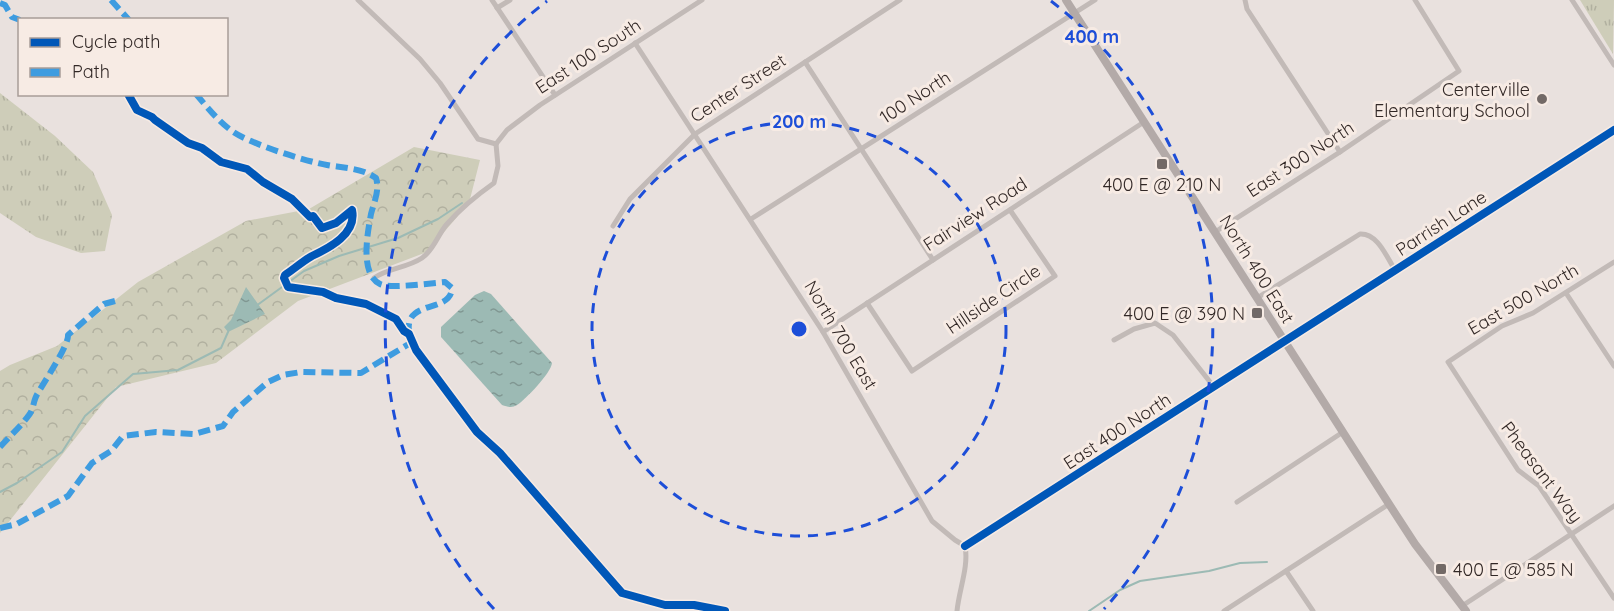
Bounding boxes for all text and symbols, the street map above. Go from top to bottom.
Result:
street label: East 100 South [531,13,645,99]
legend [18,18,228,96]
text: 400 m [1065,25,1119,48]
text: Cycle path [72,30,160,53]
street label: Center Street [686,49,790,127]
text: Path [72,60,110,83]
street label: 100 North [875,66,955,128]
place label: Centerville Elementary School [1374,78,1530,122]
marker: Centerville Elementary School [1535,92,1549,106]
text: 200 m [772,110,826,133]
street label: East 300 North [1242,116,1358,202]
marker: 400 E @ 210 N [1155,157,1169,171]
street label: Fairview Road [919,172,1031,256]
place label: 400 E @ 210 N [1103,173,1221,196]
street label: Parrish Lane [1391,185,1491,261]
street label: North 400 East [1214,210,1300,328]
street label: East 500 North [1464,258,1582,340]
street label: Hillside Circle [941,259,1045,339]
street label: North 700 East [799,276,883,394]
place label: 400 E @ 390 N [1123,302,1245,325]
marker: 400 E @ 390 N [1250,306,1264,320]
centre of rings [789,319,809,339]
street label: East 400 North [1059,388,1175,474]
street label: Pheasant Way [1496,417,1588,527]
place label: 400 E @ 585 N [1453,558,1574,581]
marker: 400 E @ 585 N [1434,562,1448,576]

